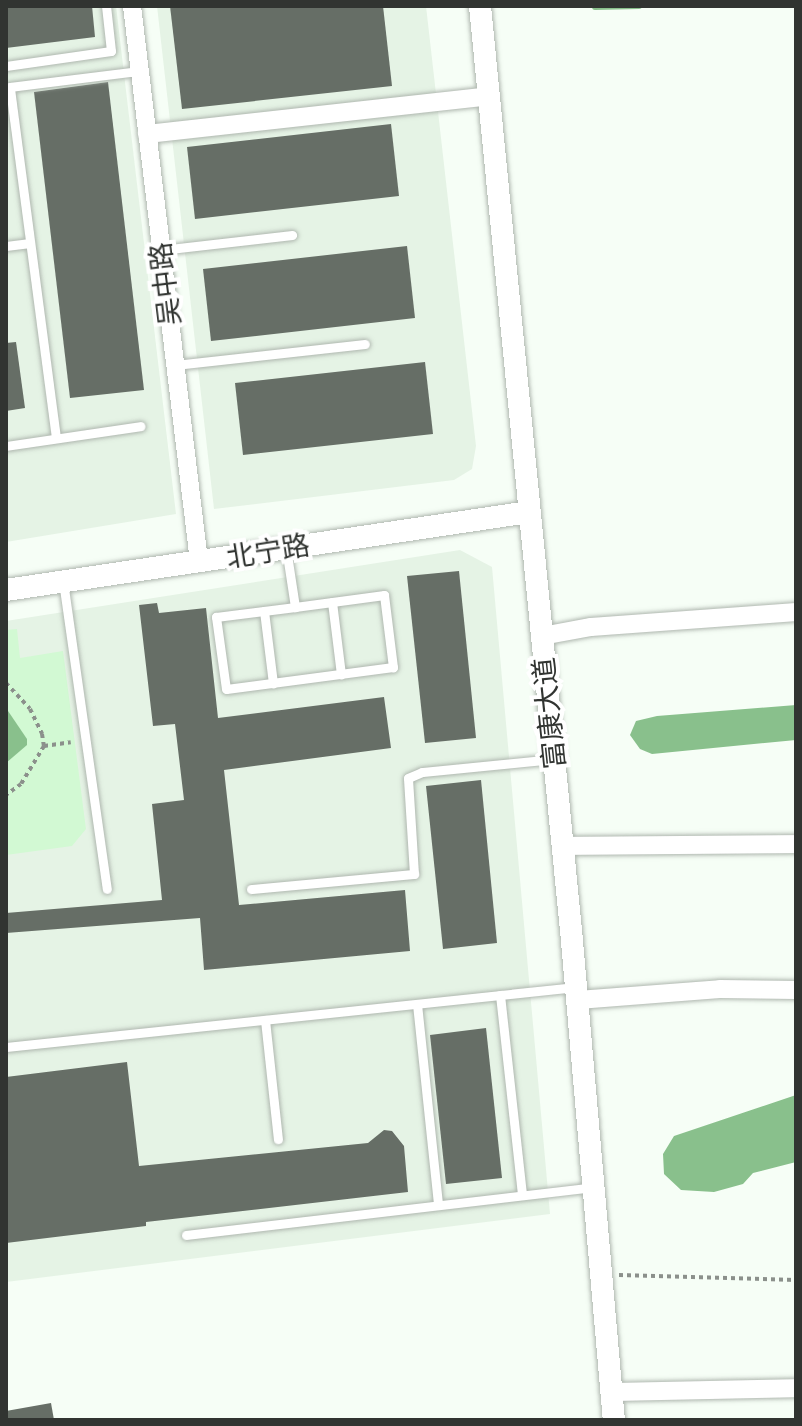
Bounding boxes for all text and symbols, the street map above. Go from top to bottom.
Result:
street label: 吴中路 [143,240,187,328]
street label: 北宁路 [224,528,312,574]
street label: 富康大道 [526,656,572,770]

